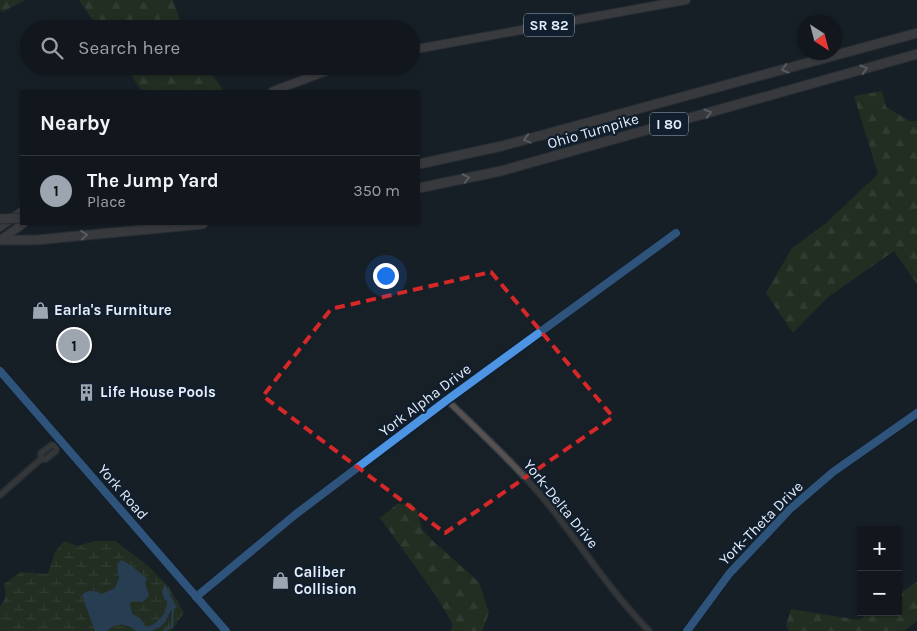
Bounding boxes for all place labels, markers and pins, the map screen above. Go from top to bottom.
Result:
shop icon: Earla's Furniture [30,300,50,320]
place label: Earla's Furniture [54,301,172,319]
pin: 1 [58,326,90,364]
building icon: Life House Pools [76,382,96,402]
place label: Life House Pools [100,383,216,401]
place label: Caliber Collision [294,563,357,598]
shop icon: Caliber Collision [270,571,290,591]

